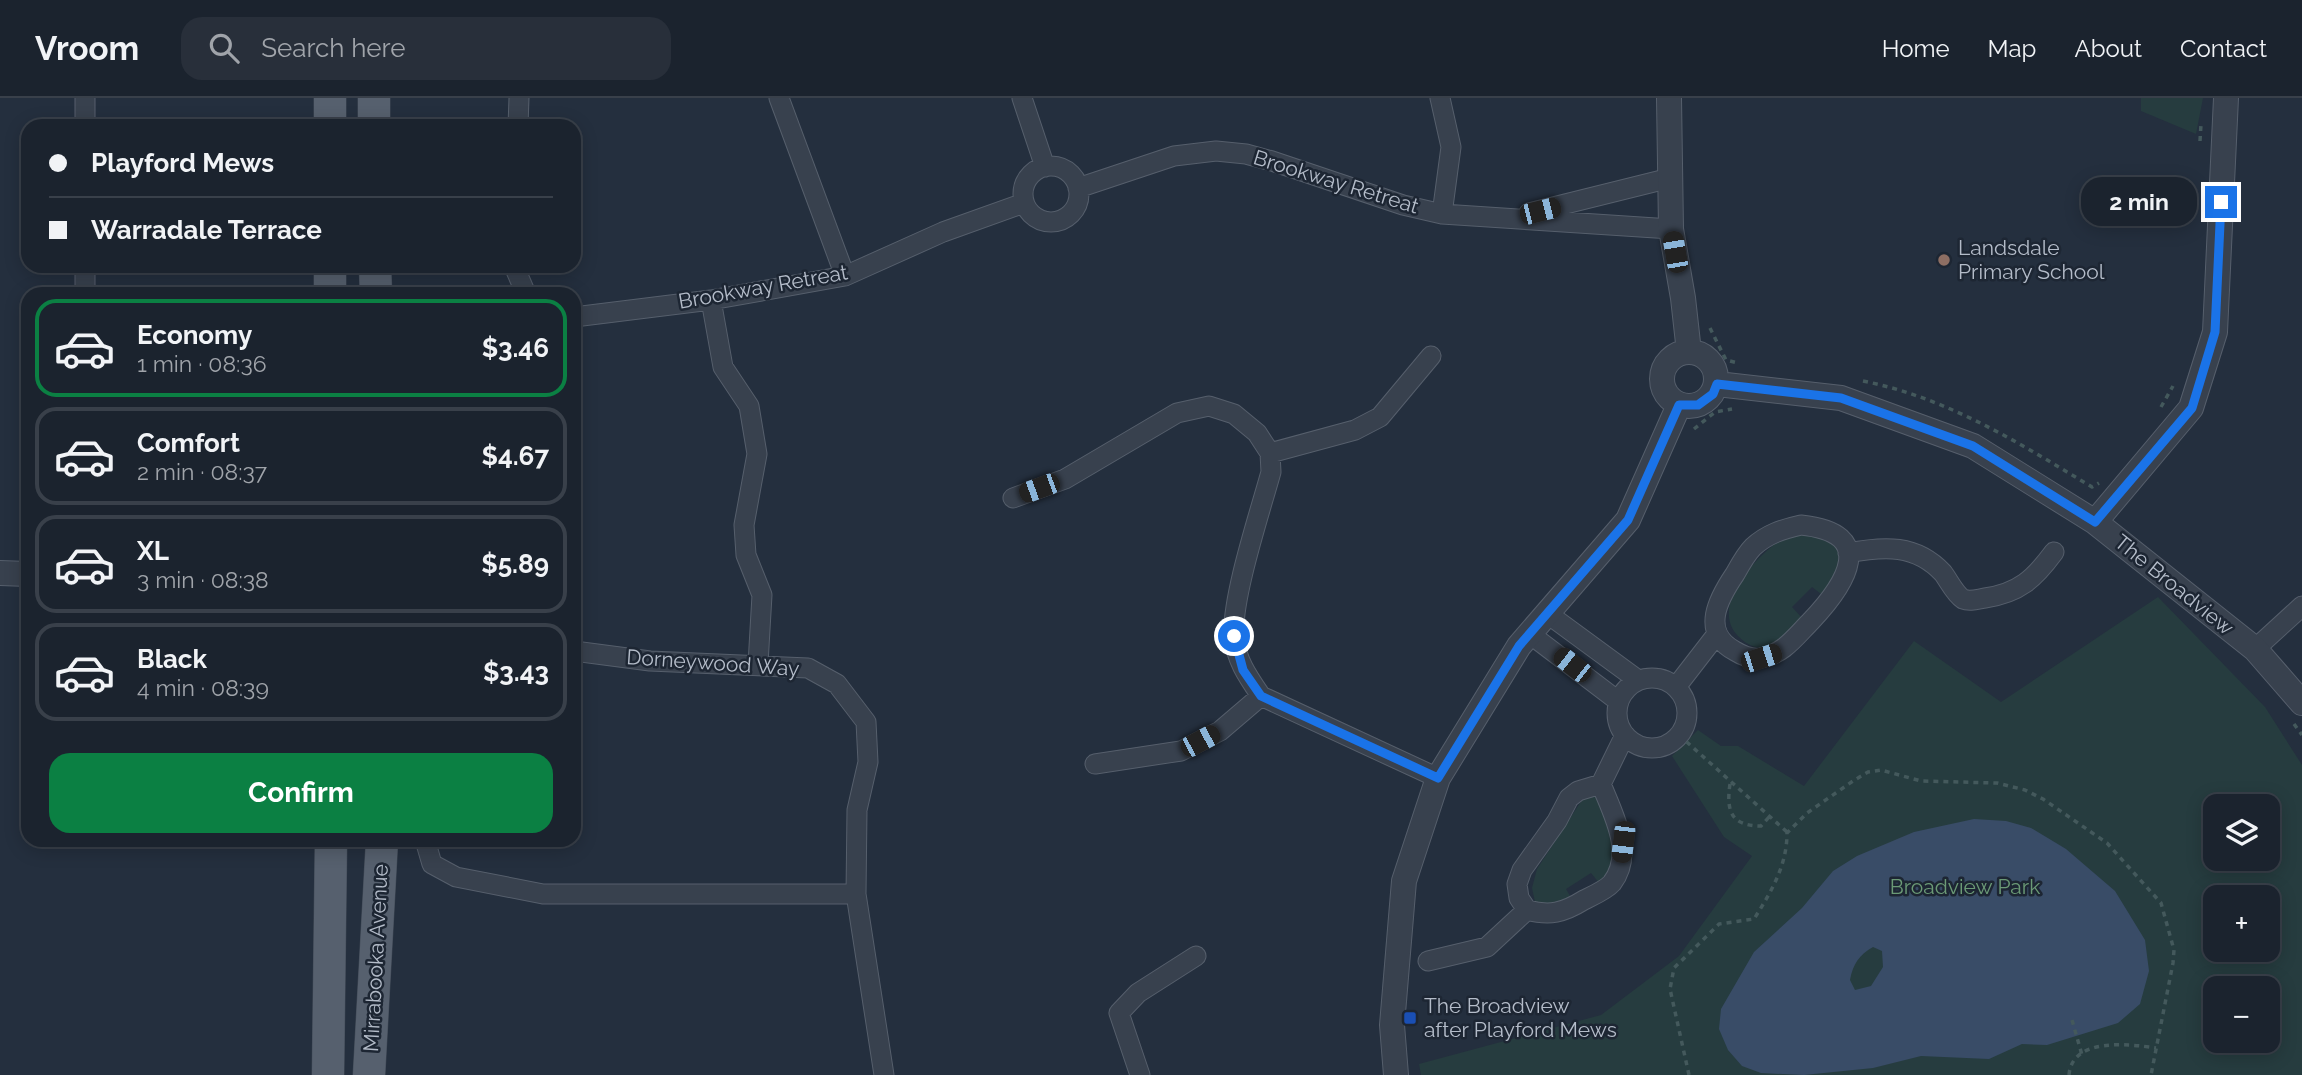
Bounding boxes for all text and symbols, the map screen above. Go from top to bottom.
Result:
search box [181,17,671,80]
text: Vroom [35,29,139,68]
icon: search [205,29,243,67]
text: Search here [261,33,406,63]
text: Home [1882,34,1950,63]
text: Map [1988,34,2036,63]
text: About [2074,34,2142,63]
text: Contact [2180,34,2267,63]
street label: Brookway Retreat [1250,144,1422,219]
text: Playford Mews [91,148,274,178]
callout: 2 min [2081,178,2196,226]
route end [2205,186,2237,218]
text: 2 min [2109,188,2169,215]
car [1518,196,1563,226]
text: Warradale Terrace [91,215,322,245]
car [1662,229,1689,275]
place label: Landsdale Primary School [1958,235,2105,284]
marker: Landsdale Primary School [1936,252,1952,268]
street label: Brookway Retreat [676,259,850,314]
icon: car [53,317,116,380]
text: Economy [137,320,252,350]
text: $3.46 [482,333,549,363]
text: 1 min · 08:36 [137,350,267,377]
icon: car [53,425,116,488]
text: Comfort [137,428,240,458]
text: $4.67 [481,441,549,471]
text: 2 min · 08:37 [137,458,267,485]
car [1016,471,1063,505]
street label: The Broadview [2110,529,2239,640]
icon: car [53,533,116,596]
text: XL [137,536,169,566]
text: $5.89 [481,549,549,579]
text: 3 min · 08:38 [137,566,269,593]
route start [1218,620,1250,652]
icon: car [53,641,116,704]
car [1738,642,1785,674]
text: Black [137,644,207,674]
street label: Dorneywood Way [626,644,800,681]
car [1549,644,1596,686]
text: $3.43 [483,657,549,687]
text: 4 min · 08:39 [137,674,269,701]
car [1177,722,1224,760]
button: Confirm [49,753,553,833]
map controls [2203,794,2280,1053]
button: layers [2203,794,2280,871]
car [1611,820,1636,864]
street label: Mirrabooka Avenue [358,863,393,1053]
park label: Broadview Park [1890,874,2040,899]
button: + [2203,885,2280,962]
button: − [2203,976,2280,1053]
place label: The Broadview after Playford Mews [1424,993,1617,1042]
marker: The Broadview after Playford Mews [1402,1010,1418,1026]

